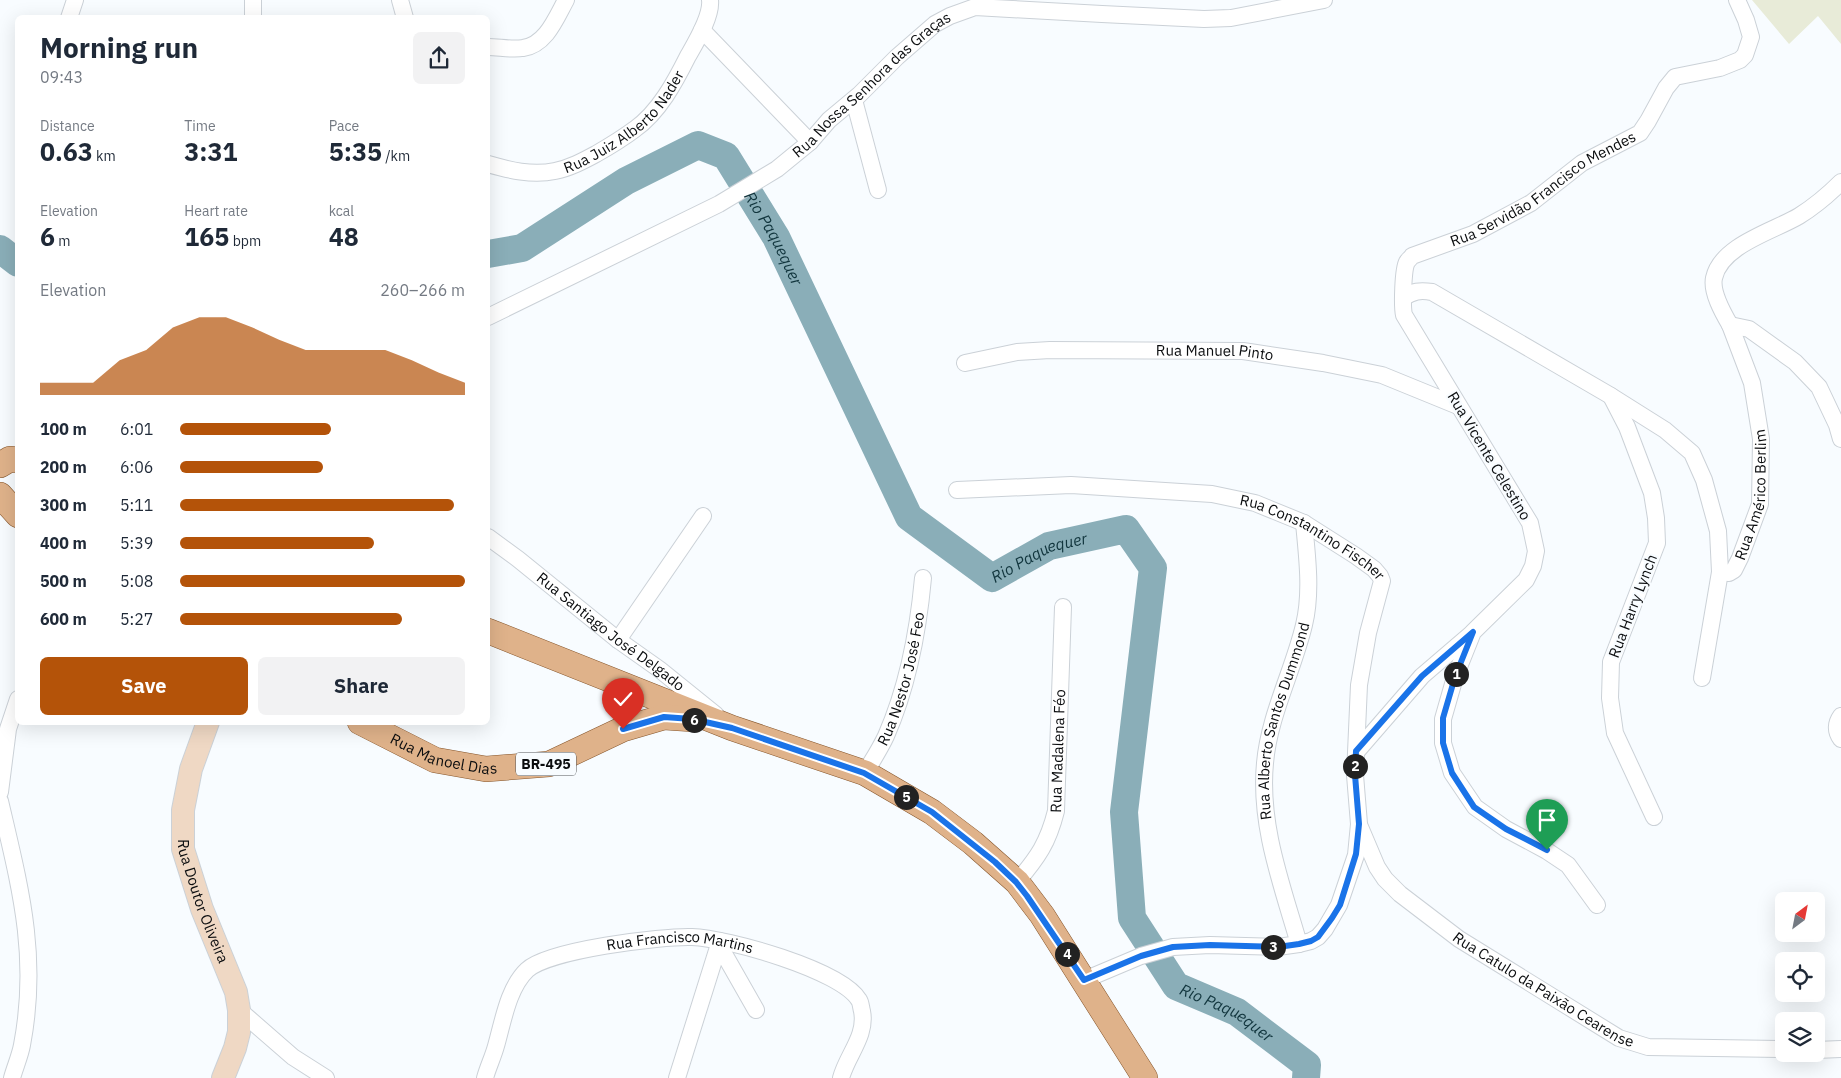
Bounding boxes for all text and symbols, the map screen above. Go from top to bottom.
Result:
street label: Rua Nossa Senhora das Graças [788,7,954,162]
text: Morning run [40,29,198,66]
button: share [413,32,465,84]
text: 09:43 [40,67,83,87]
street label: Rua Juiz Alberto Nader [561,67,688,177]
text: Distance [40,117,95,135]
text: Time [184,117,216,135]
text: Pace [329,117,359,135]
street label: Rua Servidão Francisco Mendes [1447,127,1639,250]
text: 0.63 [40,135,93,168]
text: 3:31 [184,135,238,168]
text: 5:35 [329,135,382,168]
text: km [93,147,116,165]
text: /km [382,147,410,165]
water label: Rio Paquequer [740,188,808,289]
text: Elevation [40,202,98,220]
text: Heart rate [184,202,248,220]
text: kcal [329,202,354,220]
text: 6 [40,220,55,253]
text: 165 [184,220,229,253]
text: 48 [329,220,359,253]
text: m [55,232,71,250]
text: bpm [229,232,261,250]
text: Elevation [40,280,106,300]
text: 260–266 m [380,280,465,300]
street label: Rua Manuel Pinto [1156,340,1275,364]
street label: Rua Vicente Celestino [1443,388,1535,524]
text: 100 m [40,419,87,439]
text: 6:01 [120,419,153,439]
street label: Rua Américo Berlim [1730,428,1770,563]
text: 200 m [40,457,87,477]
text: 6:06 [120,457,153,477]
street label: Rua Constantino Fischer [1238,490,1390,584]
text: 300 m [40,495,87,515]
text: 5:11 [120,495,153,515]
water label: Rio Paquequer [987,528,1090,587]
text: 400 m [40,533,87,553]
text: 5:39 [120,533,153,553]
street label: Rua Harry Lynch [1604,551,1661,660]
street label: Rua Santiago José Delgado [533,568,689,695]
text: 500 m [40,571,87,591]
text: 5:08 [120,571,153,591]
text: 600 m [40,609,87,629]
text: 5:27 [120,609,153,629]
street label: Rua Nestor José Feo [873,611,928,749]
street label: Rua Alberto Santos Dummond [1254,620,1313,821]
button: Save [40,657,248,715]
button: Share [258,657,465,715]
pin: 1 [1444,662,1468,686]
text: 1 [1452,665,1461,683]
pin [602,678,644,729]
icon: check [609,685,637,713]
street label: Rua Madalena Féo [1046,689,1069,813]
pin: 6 [682,708,706,732]
text: 6 [690,711,699,729]
street label: Rua Manoel Dias [387,729,498,779]
road number: BR-495 [516,752,576,776]
pin: 2 [1342,754,1368,778]
text: 2 [1351,757,1360,775]
pin: 5 [894,784,918,810]
text: 5 [902,788,911,806]
pin [1526,799,1568,850]
icon: arrive [1533,806,1561,834]
street label: Rua Doutor Oliveira [174,839,233,966]
north arrow [1775,892,1825,942]
map controls [1775,892,1825,1062]
street label: Rua Francisco Martins [605,927,756,957]
street label: Rua Catulo da Paixão Cearense [1449,928,1636,1051]
pin: 3 [1260,934,1286,960]
text: 3 [1269,938,1278,956]
pin: 4 [1054,942,1080,966]
text: 4 [1063,945,1072,963]
button: locate [1775,952,1825,1002]
water label: Rio Paquequer [1177,979,1278,1047]
button: layers [1775,1012,1825,1062]

